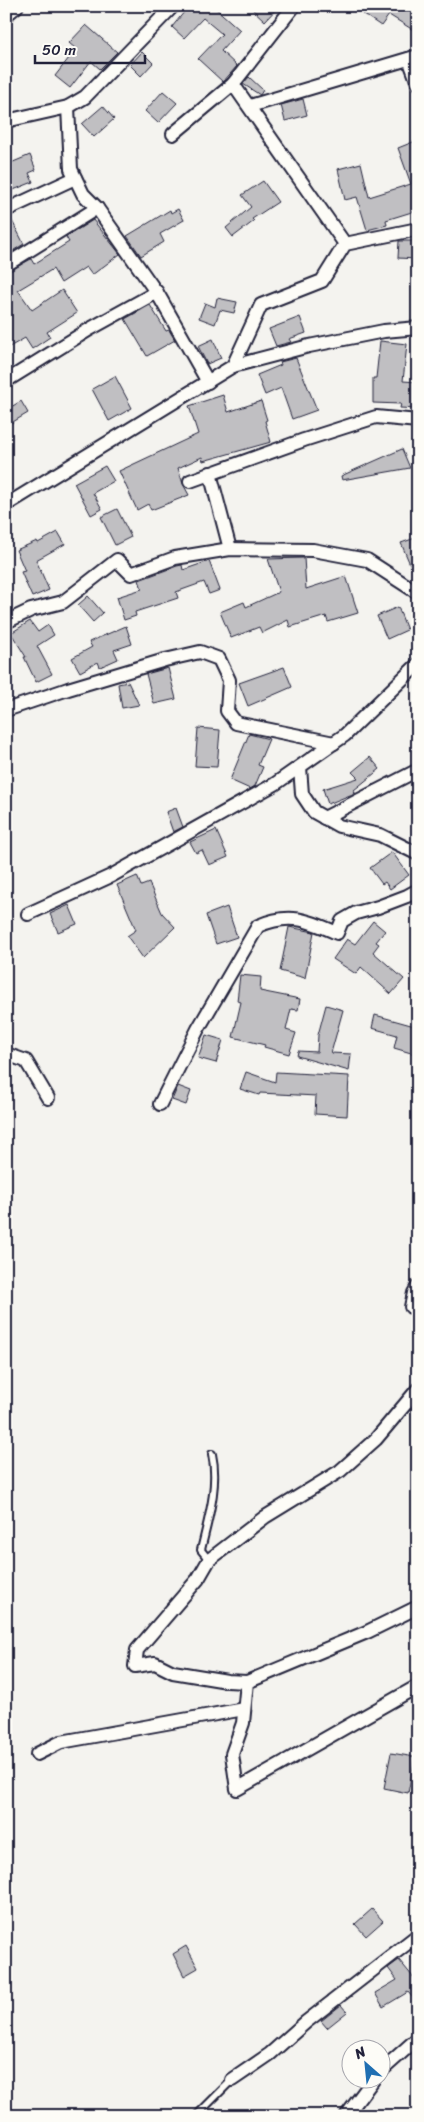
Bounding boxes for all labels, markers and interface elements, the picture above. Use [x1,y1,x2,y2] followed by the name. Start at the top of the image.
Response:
[35,32,145,64] scale bar
[42,37,77,63] text: 50 m
[349,2039,371,2067] text: N
[342,2040,392,2090] north arrow

